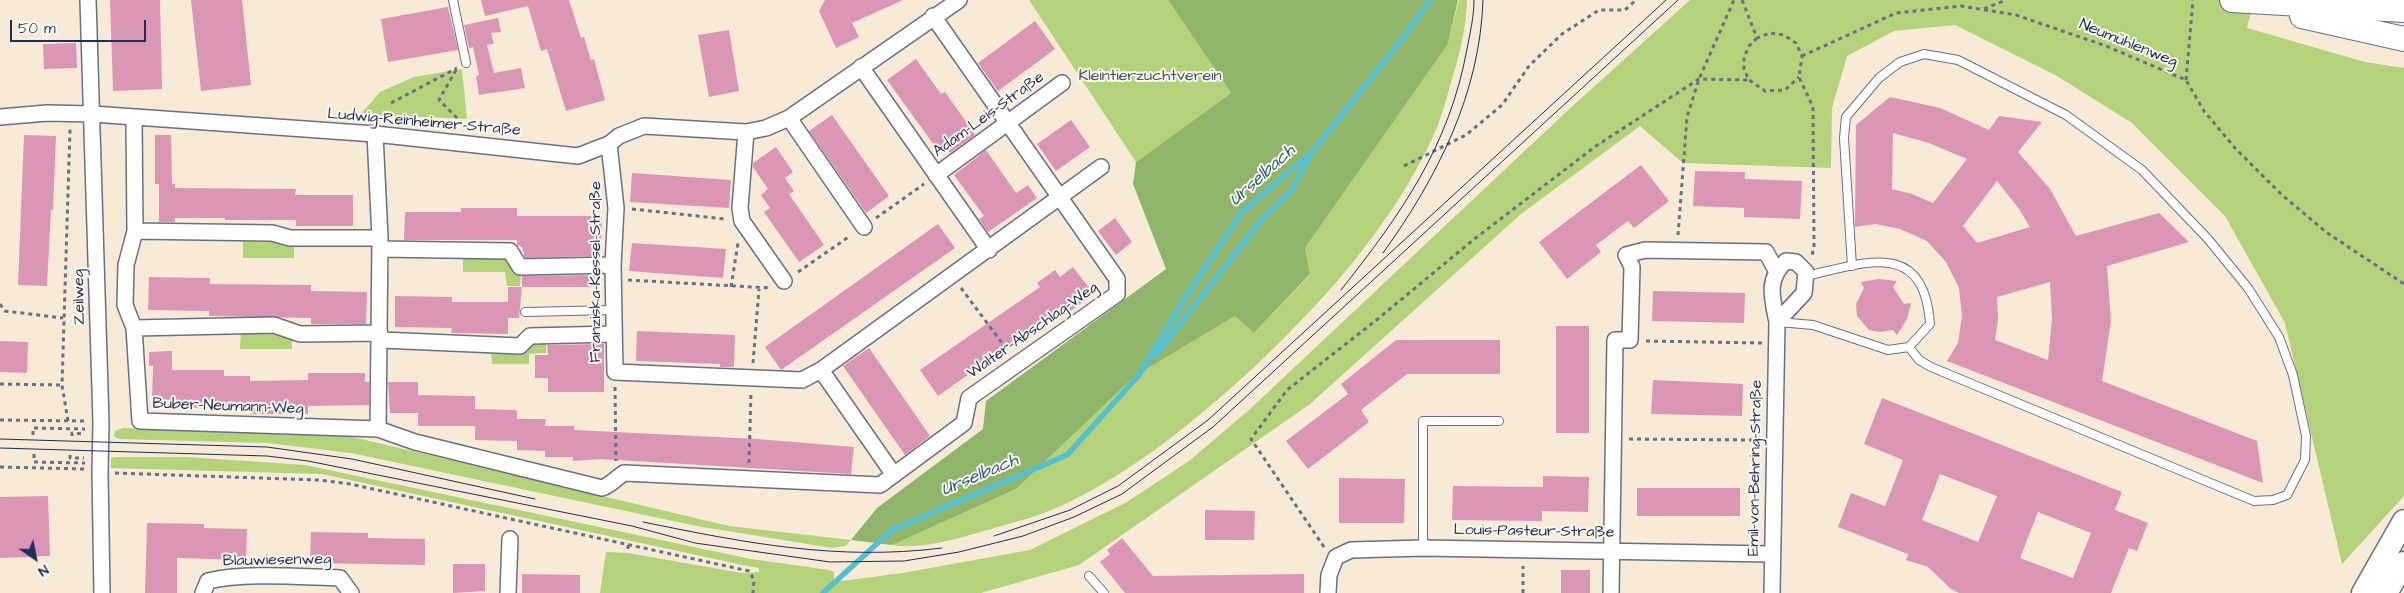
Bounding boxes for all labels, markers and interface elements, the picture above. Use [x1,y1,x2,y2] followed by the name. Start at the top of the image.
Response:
[12,10,149,42] scale bar
[2076,16,2180,72] street label: Neumühlenweg
[18,18,56,39] text: 50 m
[1078,67,1222,87] park label: Kleintierzuchtverein
[930,68,1048,162] street label: Adam-Leis-Straße
[326,105,522,141] street label: Ludwig-Reinheimer-Straße
[1226,141,1300,211] water label: Urselbach
[587,181,607,363] street label: Franziska-Kessel-Straße
[70,269,90,325] street label: Zeilweg
[964,278,1102,384] street label: Walter-Abschlag-Weg
[1745,380,1767,556] street label: Emil-von-Behring-Straße
[152,395,304,419] street label: Buber-Neumann-Weg
[938,450,1022,502] water label: Urselbach
[1453,521,1615,543] street label: Louis-Pasteur-Straße
[10,533,60,583] north arrow
[222,550,332,572] street label: Blauwiesenweg
[34,560,52,581] text: N

